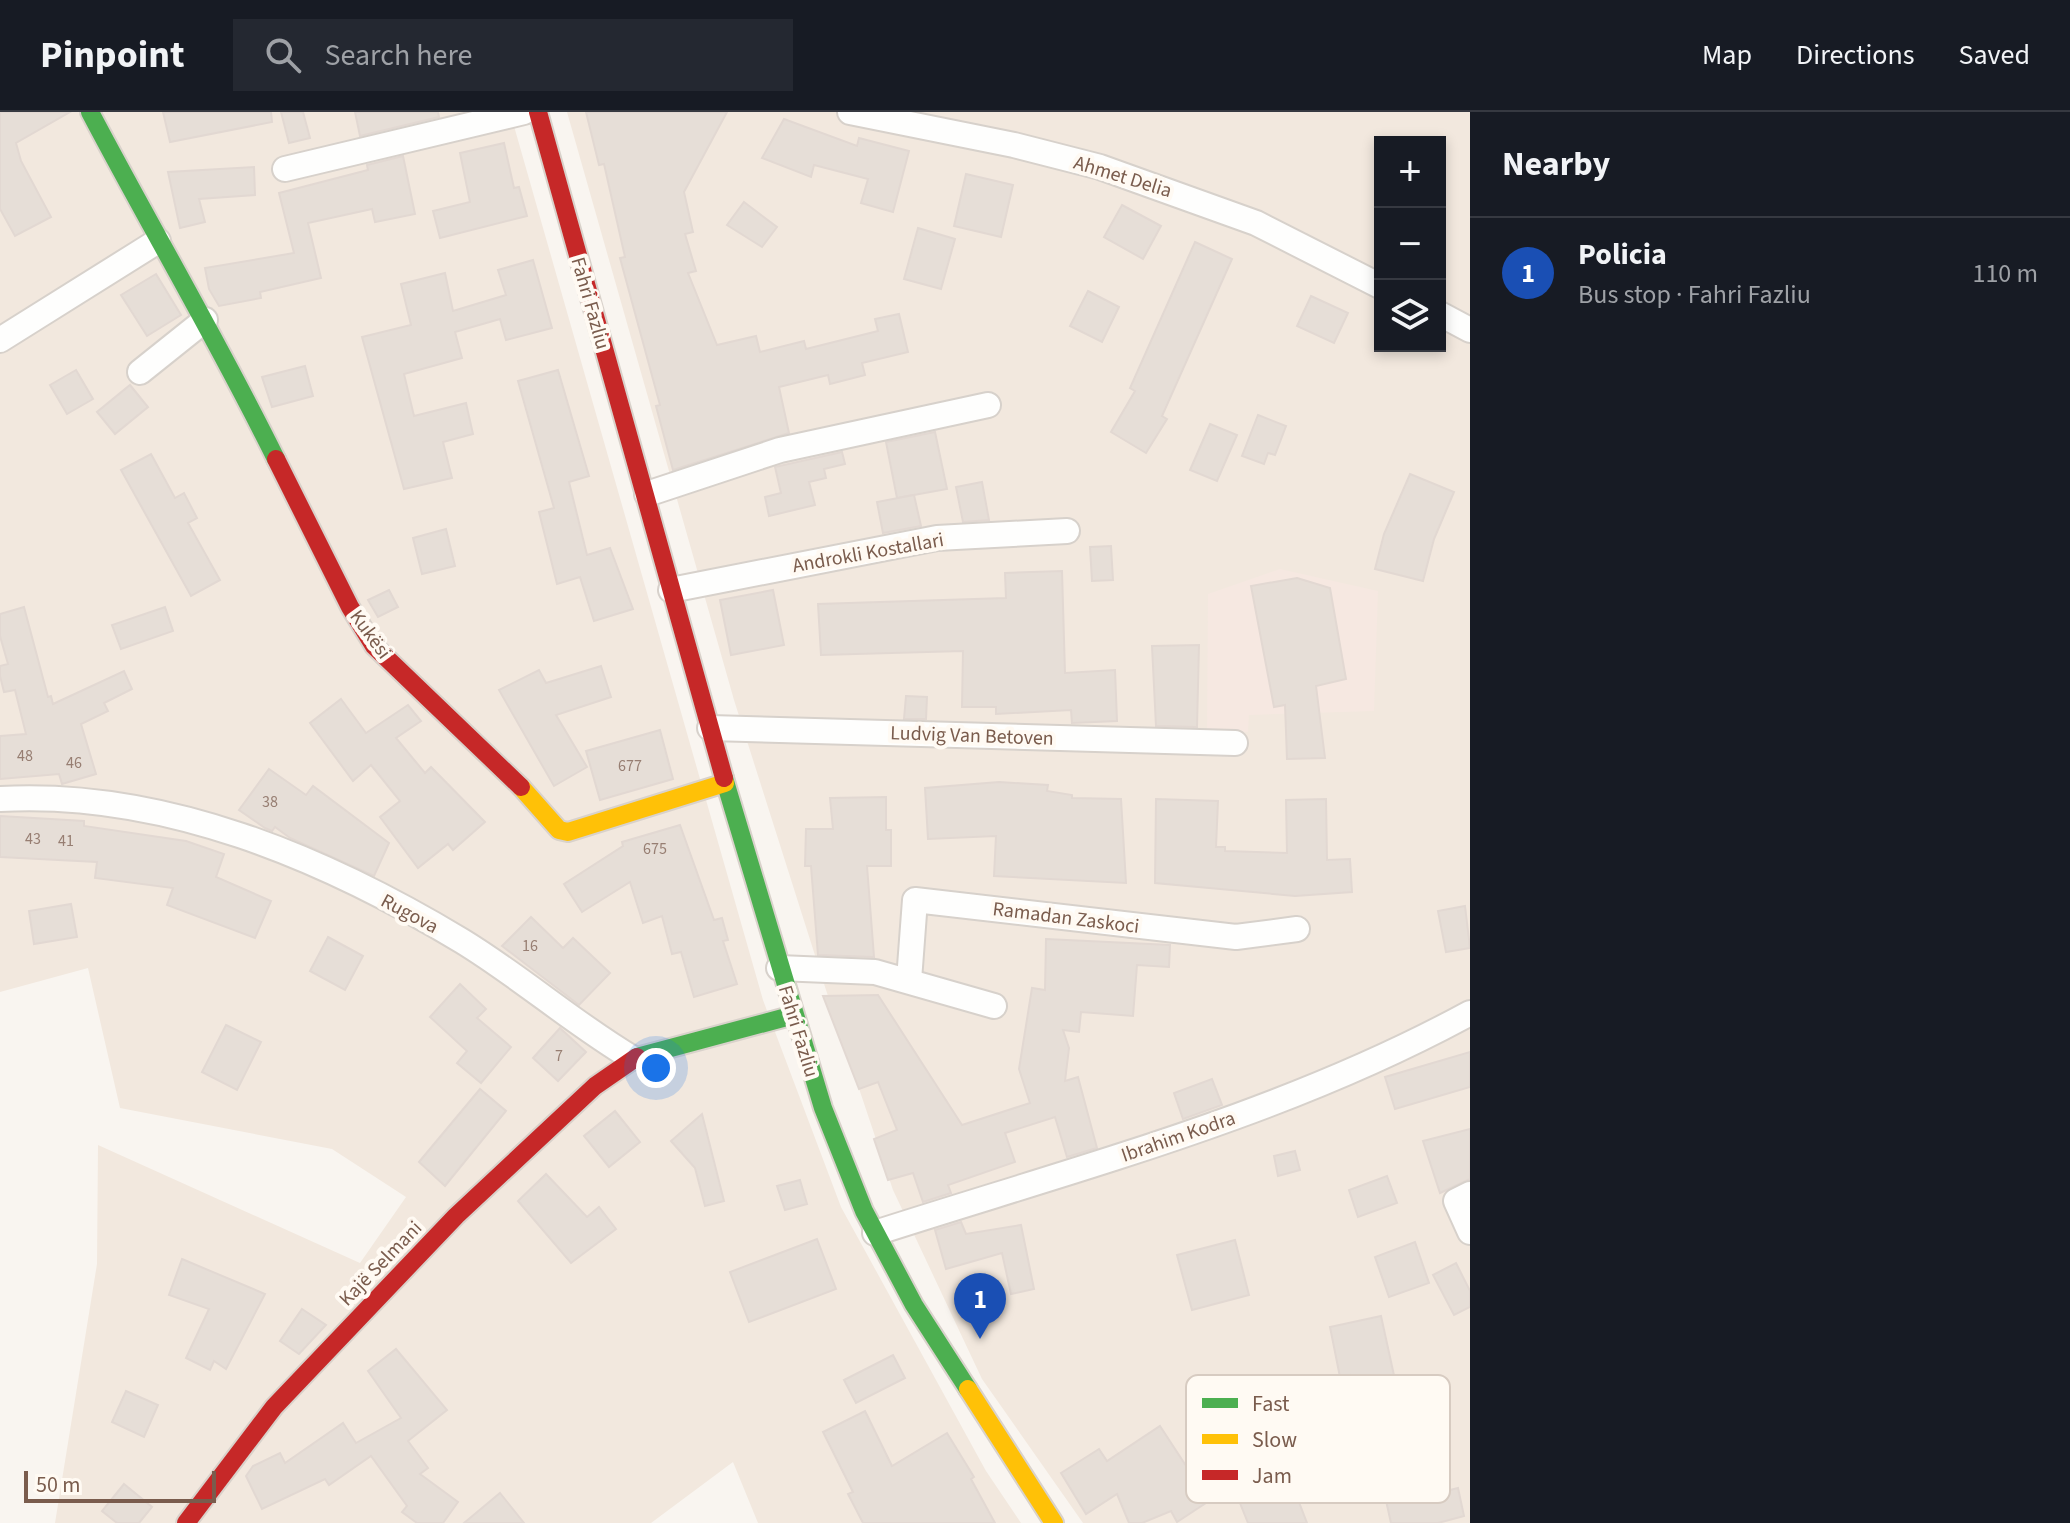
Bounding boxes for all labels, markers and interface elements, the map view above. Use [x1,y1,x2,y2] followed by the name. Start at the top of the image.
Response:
[233,19,793,91] search box
[40,28,185,82] text: Pinpoint
[261,33,305,77] icon: search
[325,34,472,77] text: Search here
[1702,35,1752,75] text: Map
[1796,35,1915,75] text: Directions
[1959,35,2030,75] text: Saved
[1374,136,1446,352] map controls
[1374,136,1446,208] button: +
[1502,140,1610,189] text: Nearby
[1070,149,1175,205] street label: Ahmet Delia
[1374,208,1446,280] button: −
[1578,233,1667,276] text: Policia
[564,254,617,353] street label: Fahri Fazliu
[1521,255,1535,292] text: 1
[1972,255,2038,292] text: 110 m
[1578,276,1811,313] text: Bus stop · Fahri Fazliu
[1374,280,1446,352] button: layers
[790,526,946,580] street label: Androkli Kostallari
[343,604,398,665] street label: Kukësi
[890,719,1054,753] street label: Ludvig Van Betoven
[17,745,33,767] house number: 48
[66,752,82,774] house number: 46
[618,755,642,777] house number: 677
[262,791,278,813] house number: 38
[25,828,41,850] house number: 43
[58,830,74,852] house number: 41
[643,838,667,860] house number: 675
[376,887,443,941] street label: Rugova
[991,895,1141,941] street label: Ramadan Zaskoci
[522,935,538,957] house number: 16
[771,982,825,1081] street label: Fahri Fazliu
[555,1045,563,1067] house number: 7
[636,1048,676,1088] your location
[1117,1104,1239,1170] street label: Ibrahim Kodra
[333,1215,429,1313] street label: Kajë Selmani
[954,1273,1006,1339] pin: 1
[1186,1375,1450,1503] legend
[1252,1388,1290,1420] text: Fast
[1252,1424,1297,1456] text: Slow
[1252,1460,1292,1492] text: Jam
[24,1467,216,1503] scale bar
[36,1469,81,1501] text: 50 m

